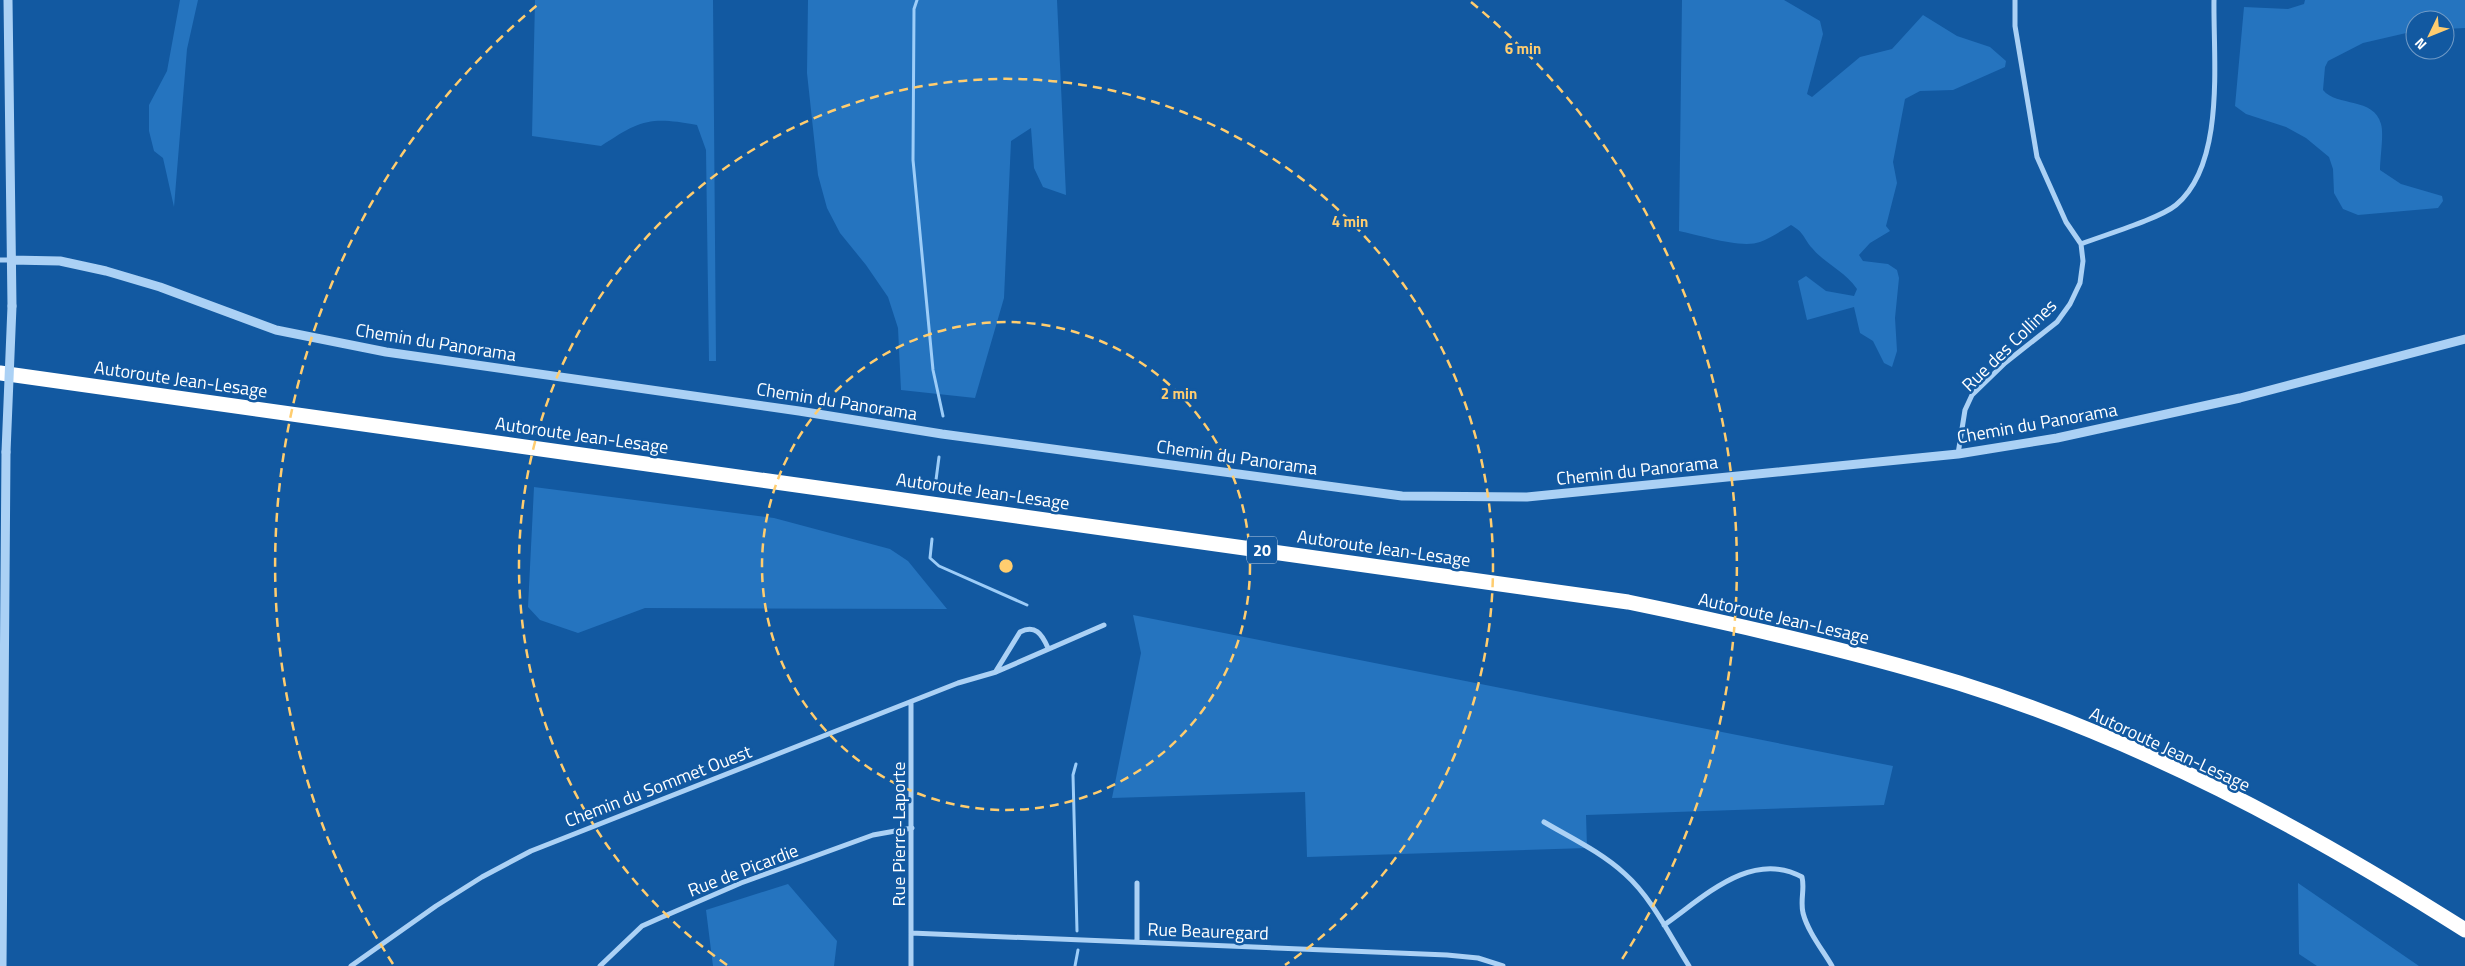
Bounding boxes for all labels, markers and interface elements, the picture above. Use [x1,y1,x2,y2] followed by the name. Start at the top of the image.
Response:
[2405,10,2455,60] north arrow
[2409,33,2431,55] text: N
[1505,37,1541,60] text: 6 min
[1332,210,1368,233] text: 4 min
[1955,293,2063,397] street label: Rue des Collines
[354,316,518,368] street label: Chemin du Panorama
[93,353,269,405] street label: Autoroute Jean-Lesage
[755,375,919,427] street label: Chemin du Panorama
[1161,382,1197,405] text: 2 min
[1955,396,2119,450] street label: Chemin du Panorama
[494,409,670,461] street label: Autoroute Jean-Lesage
[1155,432,1319,482] street label: Chemin du Panorama
[1555,448,1719,492] street label: Chemin du Panorama
[895,465,1071,517] street label: Autoroute Jean-Lesage
[1296,522,1472,574] street label: Autoroute Jean-Lesage
[1247,536,1277,564] road number: 20
[997,557,1015,575] centre of rings
[1696,585,1872,651] street label: Autoroute Jean-Lesage
[2085,700,2255,798] street label: Autoroute Jean-Lesage
[561,738,756,834] street label: Chemin du Sommet Ouest
[885,762,912,906] street label: Rue Pierre-Laporte
[684,837,802,903] street label: Rue de Picardie
[1147,915,1269,947] street label: Rue Beauregard

